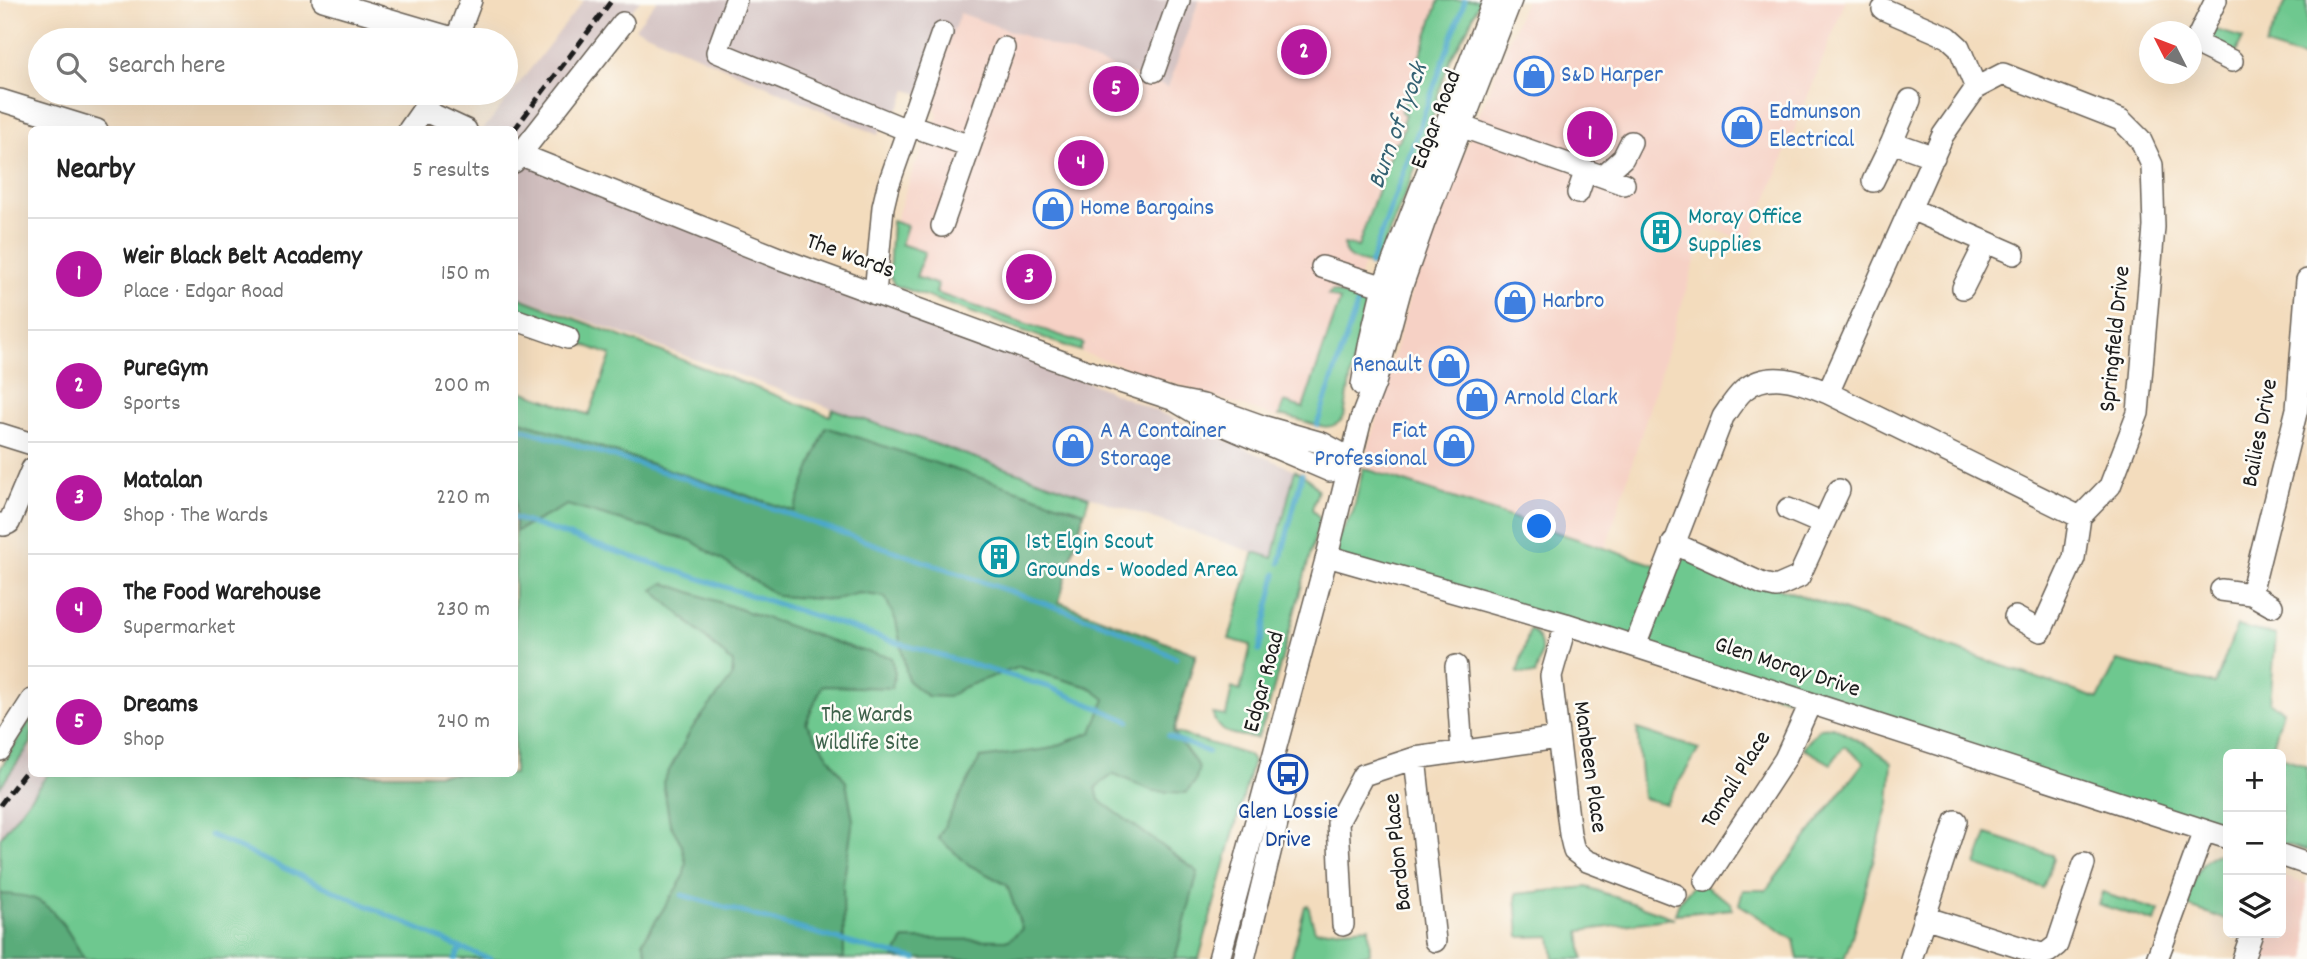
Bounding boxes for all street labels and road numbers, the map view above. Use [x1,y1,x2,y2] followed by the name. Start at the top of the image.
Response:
[1403,66,1471,174] street label: Edgar Road
[801,225,899,289] street label: The Wards
[2091,264,2141,414] street label: Springfield Drive
[2234,376,2288,490] street label: Bailies Drive
[1235,628,1295,736] street label: Edgar Road
[1710,628,1864,708] street label: Glen Moray Drive
[1563,699,1615,835] street label: Manbeen Place
[1694,725,1780,835] street label: Tomail Place
[1376,791,1422,913] street label: Bardon Place

